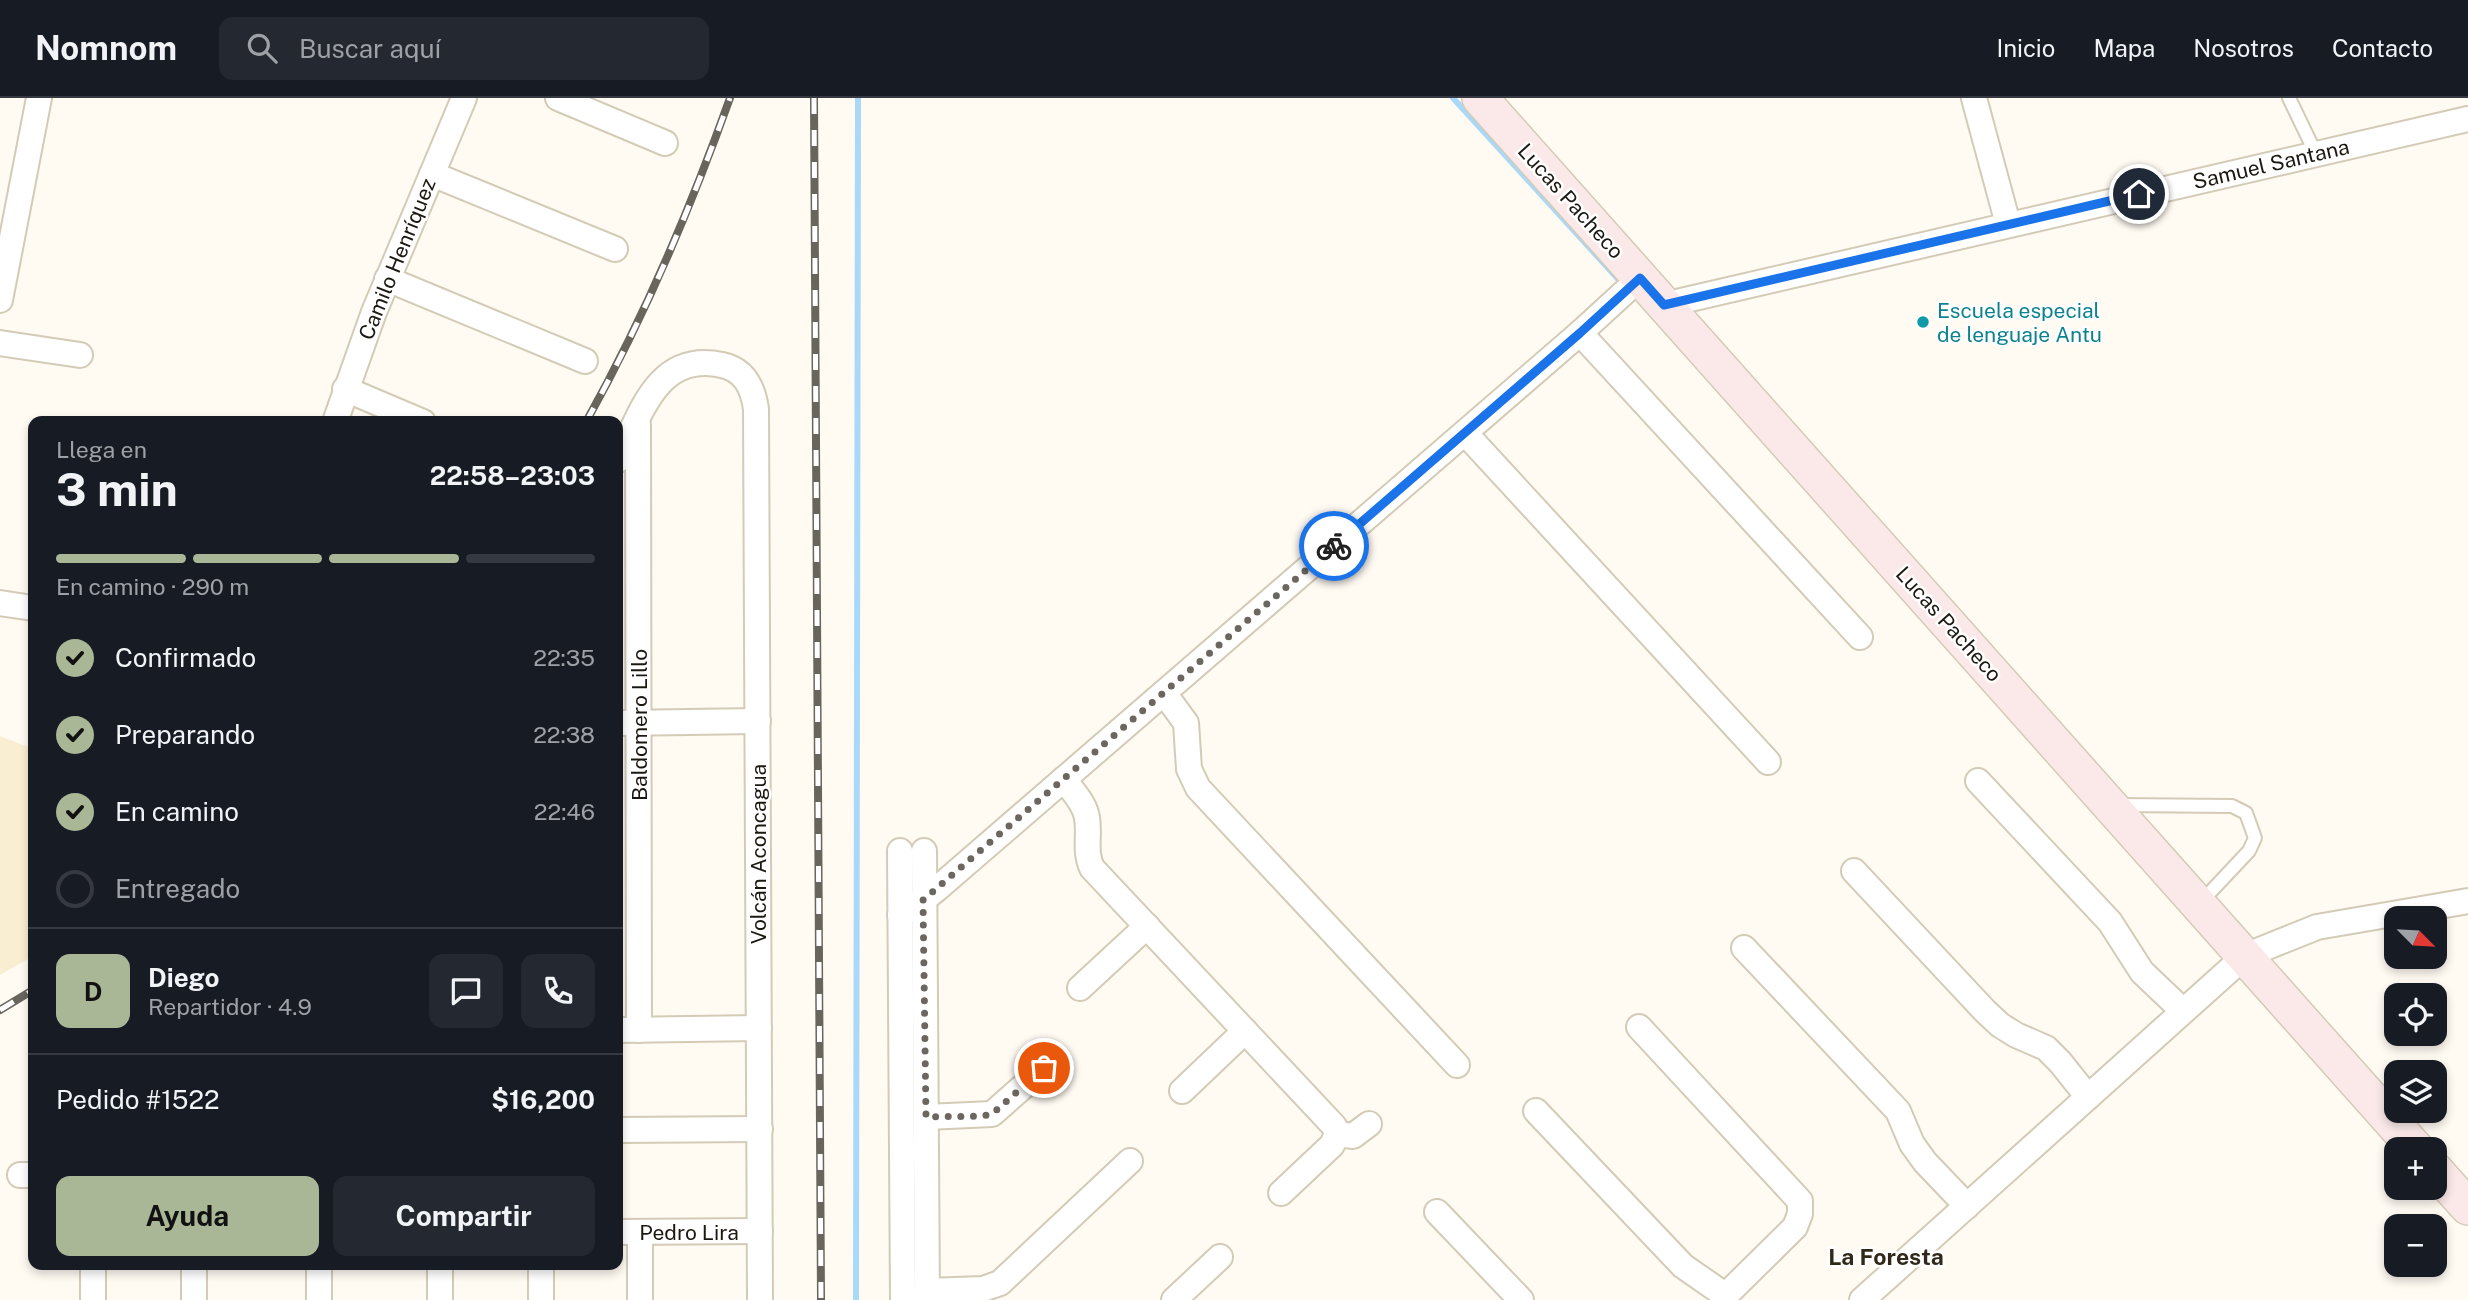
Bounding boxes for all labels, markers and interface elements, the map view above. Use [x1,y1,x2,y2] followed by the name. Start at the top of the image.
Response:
[219,17,709,80] search box
[35,29,177,67] text: Nomnom
[243,29,281,67] icon: search
[299,33,441,64] text: Buscar aquí
[1996,34,2055,62] text: Inicio
[2093,34,2155,62] text: Mapa
[2193,34,2294,62] text: Nosotros
[2332,34,2433,62] text: Contacto
[2190,134,2352,194] street label: Samuel Santana
[1513,138,1629,264] street label: Lucas Pacheco
[2109,164,2169,224] pin
[353,175,441,343] street label: Camilo Henríquez
[2120,175,2158,213] icon: home
[1937,298,2102,347] place label: Escuela especial de lenguaje Antu
[1915,314,1931,330] marker: Escuela especial de lenguaje Antu
[56,436,147,463] text: Llega en
[430,460,595,491] text: 22:58–23:03
[56,462,178,516] text: 3 min
[1299,511,1369,581] courier
[1315,527,1353,565] icon: bike
[1891,561,2007,687] street label: Lucas Pacheco
[56,573,249,600] text: En camino · 290 m
[56,639,94,677] icon: check
[115,642,256,673] text: Confirmado
[533,644,595,671] text: 22:35
[627,649,652,801] street label: Baldomero Lillo
[56,716,94,754] icon: check
[115,719,255,750] text: Preparando
[533,721,595,748] text: 22:38
[746,764,771,944] street label: Volcán Aconcagua
[56,793,94,831] icon: check
[115,796,239,827] text: En camino
[534,798,595,825] text: 22:46
[115,873,240,904] text: Entregado
[2384,906,2446,970] north arrow
[2384,906,2447,1277] map controls
[429,954,503,1028] button: chat
[521,954,595,1028] button: phone
[148,962,219,993] text: Diego
[84,976,102,1007] text: D
[2384,983,2447,1046] button: locate
[148,993,312,1020] text: Repartidor · 4.9
[1014,1038,1074,1098] pin
[1025,1049,1063,1087] icon: bag
[2384,1060,2447,1123] button: layers
[56,1084,219,1115] text: Pedido #1522
[491,1084,595,1115] text: $16,200
[2384,1137,2447,1200] button: +
[56,1176,319,1256] button: Ayuda
[333,1176,595,1256] button: Compartir
[2384,1214,2447,1277] button: −
[639,1220,739,1245] street label: Pedro Lira
[1828,1243,1944,1270] district label: La Foresta

